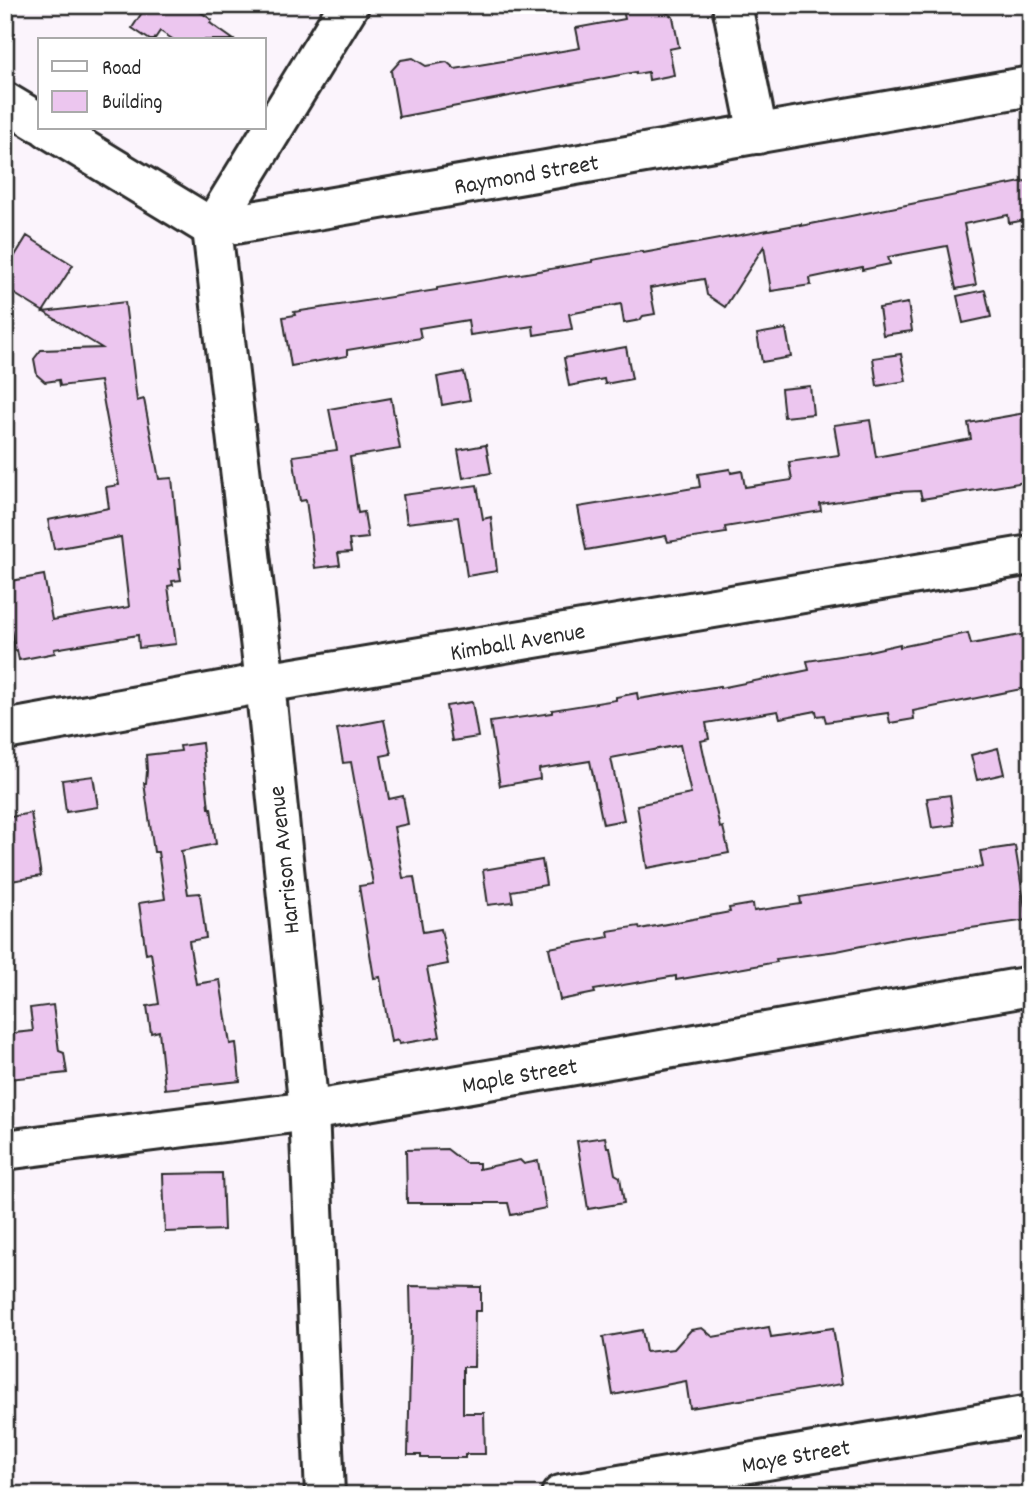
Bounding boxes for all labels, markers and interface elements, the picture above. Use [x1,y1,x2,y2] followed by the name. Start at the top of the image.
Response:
[38,38,266,130] legend
[102,55,141,85] text: Road
[102,89,162,119] text: Building
[452,147,602,206] street label: Raymond Street
[448,616,588,672] street label: Kimball Avenue
[261,784,311,935] street label: Harrison Avenue
[460,1051,580,1104] street label: Maple Street
[739,1432,853,1484] street label: Maye Street

